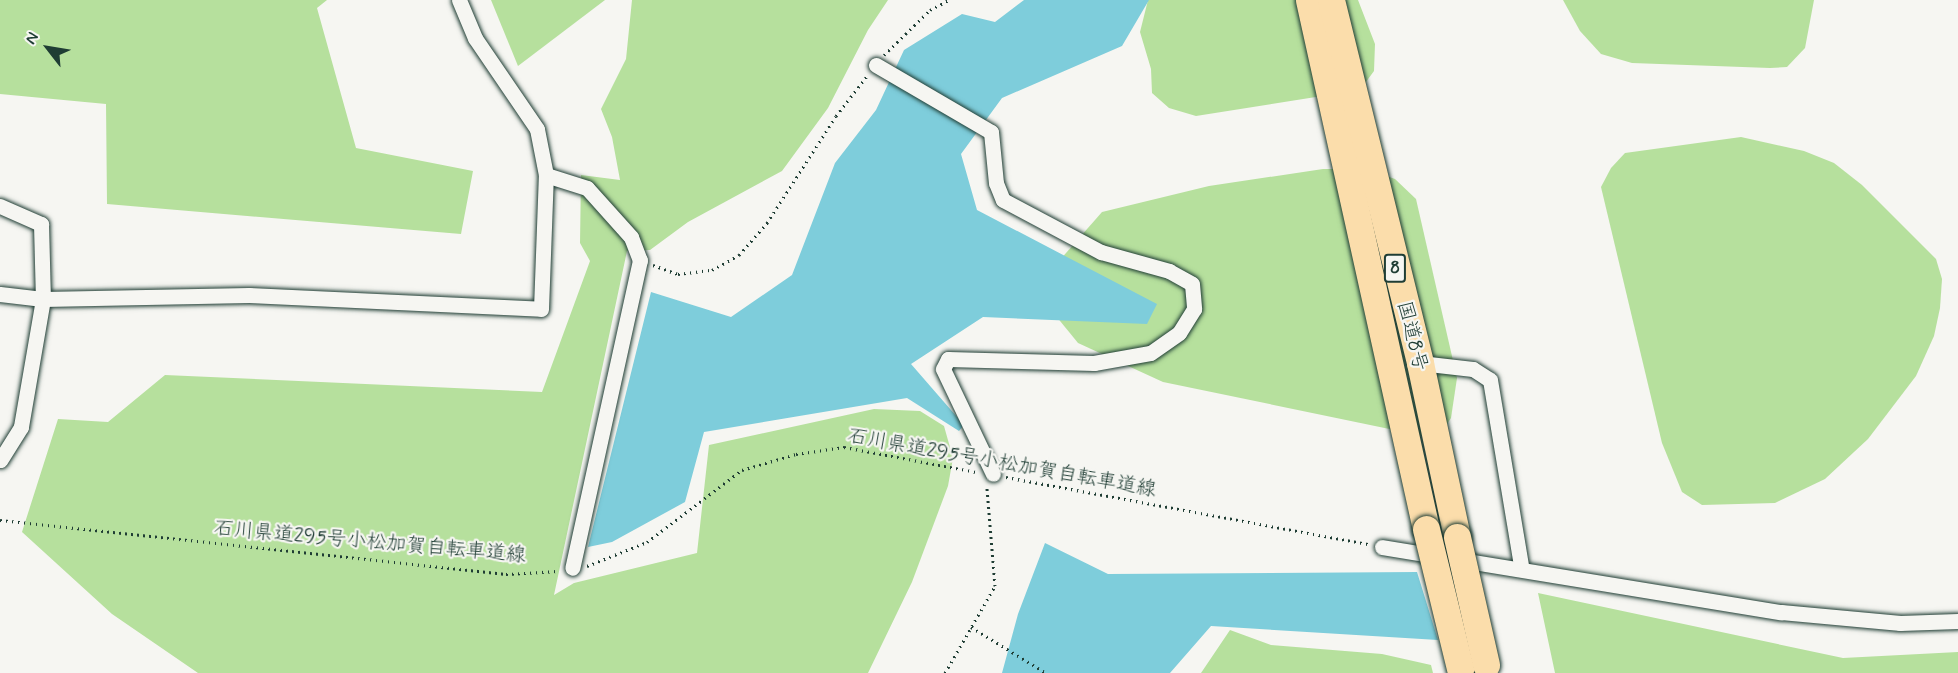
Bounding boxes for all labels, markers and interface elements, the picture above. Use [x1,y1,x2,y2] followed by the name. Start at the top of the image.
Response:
[18,18,78,78] north arrow
[20,28,44,48] text: N
[1383,253,1407,283] road number: 8
[1392,299,1432,373] street label: 国道8号
[846,424,1158,502] street label: 石川県道295号小松加賀自転車道線
[213,516,527,568] street label: 石川県道295号小松加賀自転車道線

